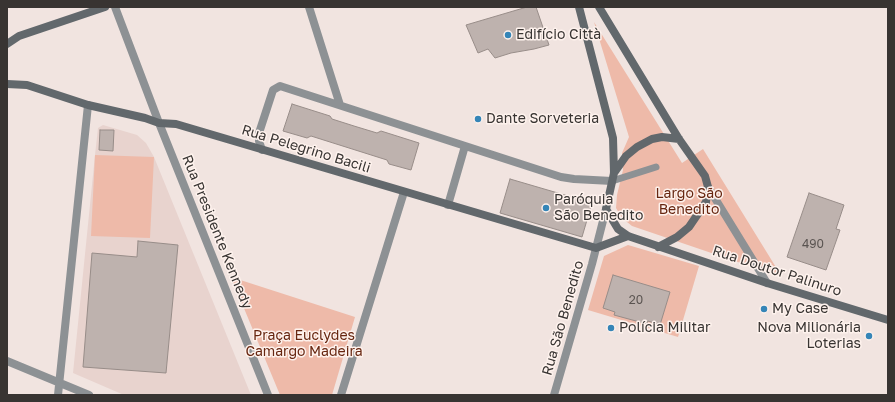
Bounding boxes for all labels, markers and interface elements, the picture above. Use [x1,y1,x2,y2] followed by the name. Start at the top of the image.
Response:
[516,27,601,43] place label: Edifício Città
[503,30,513,40] marker: Edifício Città
[486,111,599,127] place label: Dante Sorveteria
[473,114,483,124] marker: Dante Sorveteria
[239,121,373,177] street label: Rua Pelegrino Bacili
[178,153,256,311] street label: Rua Presidente Kennedy
[655,186,723,218] park label: Largo São Benedito
[554,192,643,224] place label: Paróquia São Benedito
[541,203,551,213] marker: Paróquia São Benedito
[802,237,824,251] house number: 490
[710,242,844,300] street label: Rua Doutor Palinuro
[539,259,587,377] street label: Rua São Benedito
[629,293,643,307] house number: 20
[772,301,828,317] place label: My Case
[759,304,769,314] marker: My Case
[619,320,710,336] place label: Polícia Militar
[757,320,861,352] place label: Nova Milionária Loterias
[606,323,616,333] marker: Polícia Militar
[245,328,363,360] park label: Praça Euclydes Camargo Madeira
[864,331,874,341] marker: Nova Milionária Loterias

